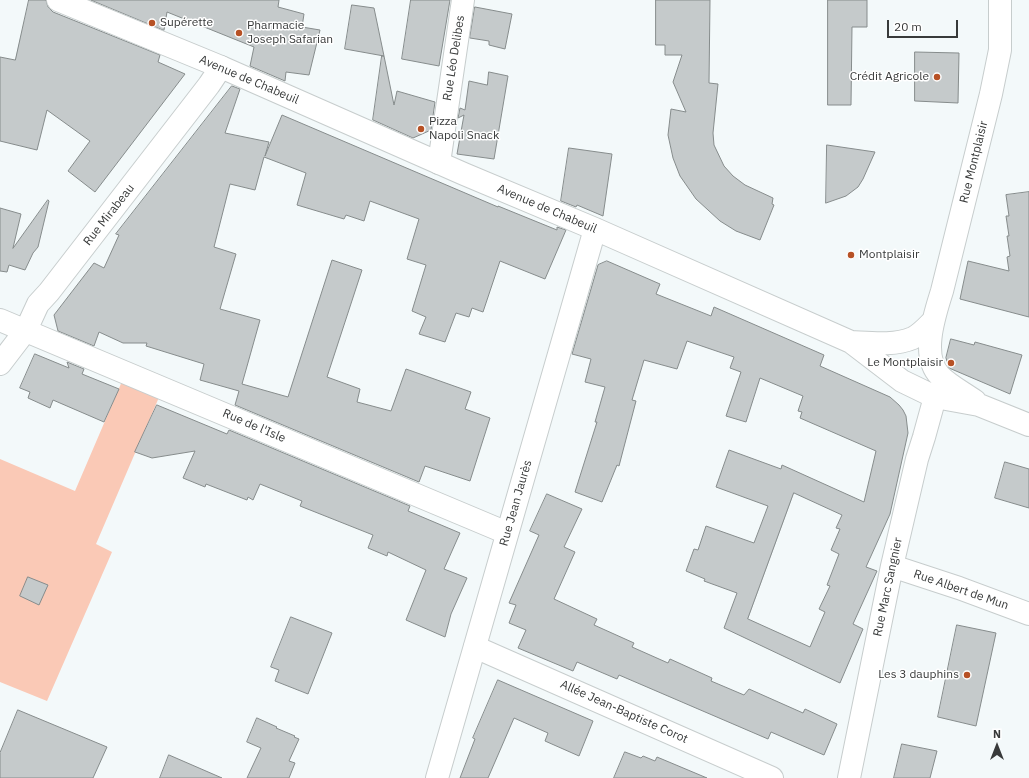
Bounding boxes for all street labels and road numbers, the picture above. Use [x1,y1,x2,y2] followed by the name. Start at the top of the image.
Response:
[440,14,468,102] street label: Rue Léo Delibes
[197,53,301,107] street label: Avenue de Chabeuil
[957,119,991,205] street label: Rue Montplaisir
[80,181,138,249] street label: Rue Mirabeau
[495,182,599,236] street label: Avenue de Chabeuil
[220,406,288,446] street label: Rue de l'Isle
[497,458,535,548] street label: Rue Jean Jaurès
[870,536,906,638] street label: Rue Marc Sangnier
[912,567,1010,613] street label: Rue Albert de Mun
[558,677,690,747] street label: Allée Jean-Baptiste Corot

